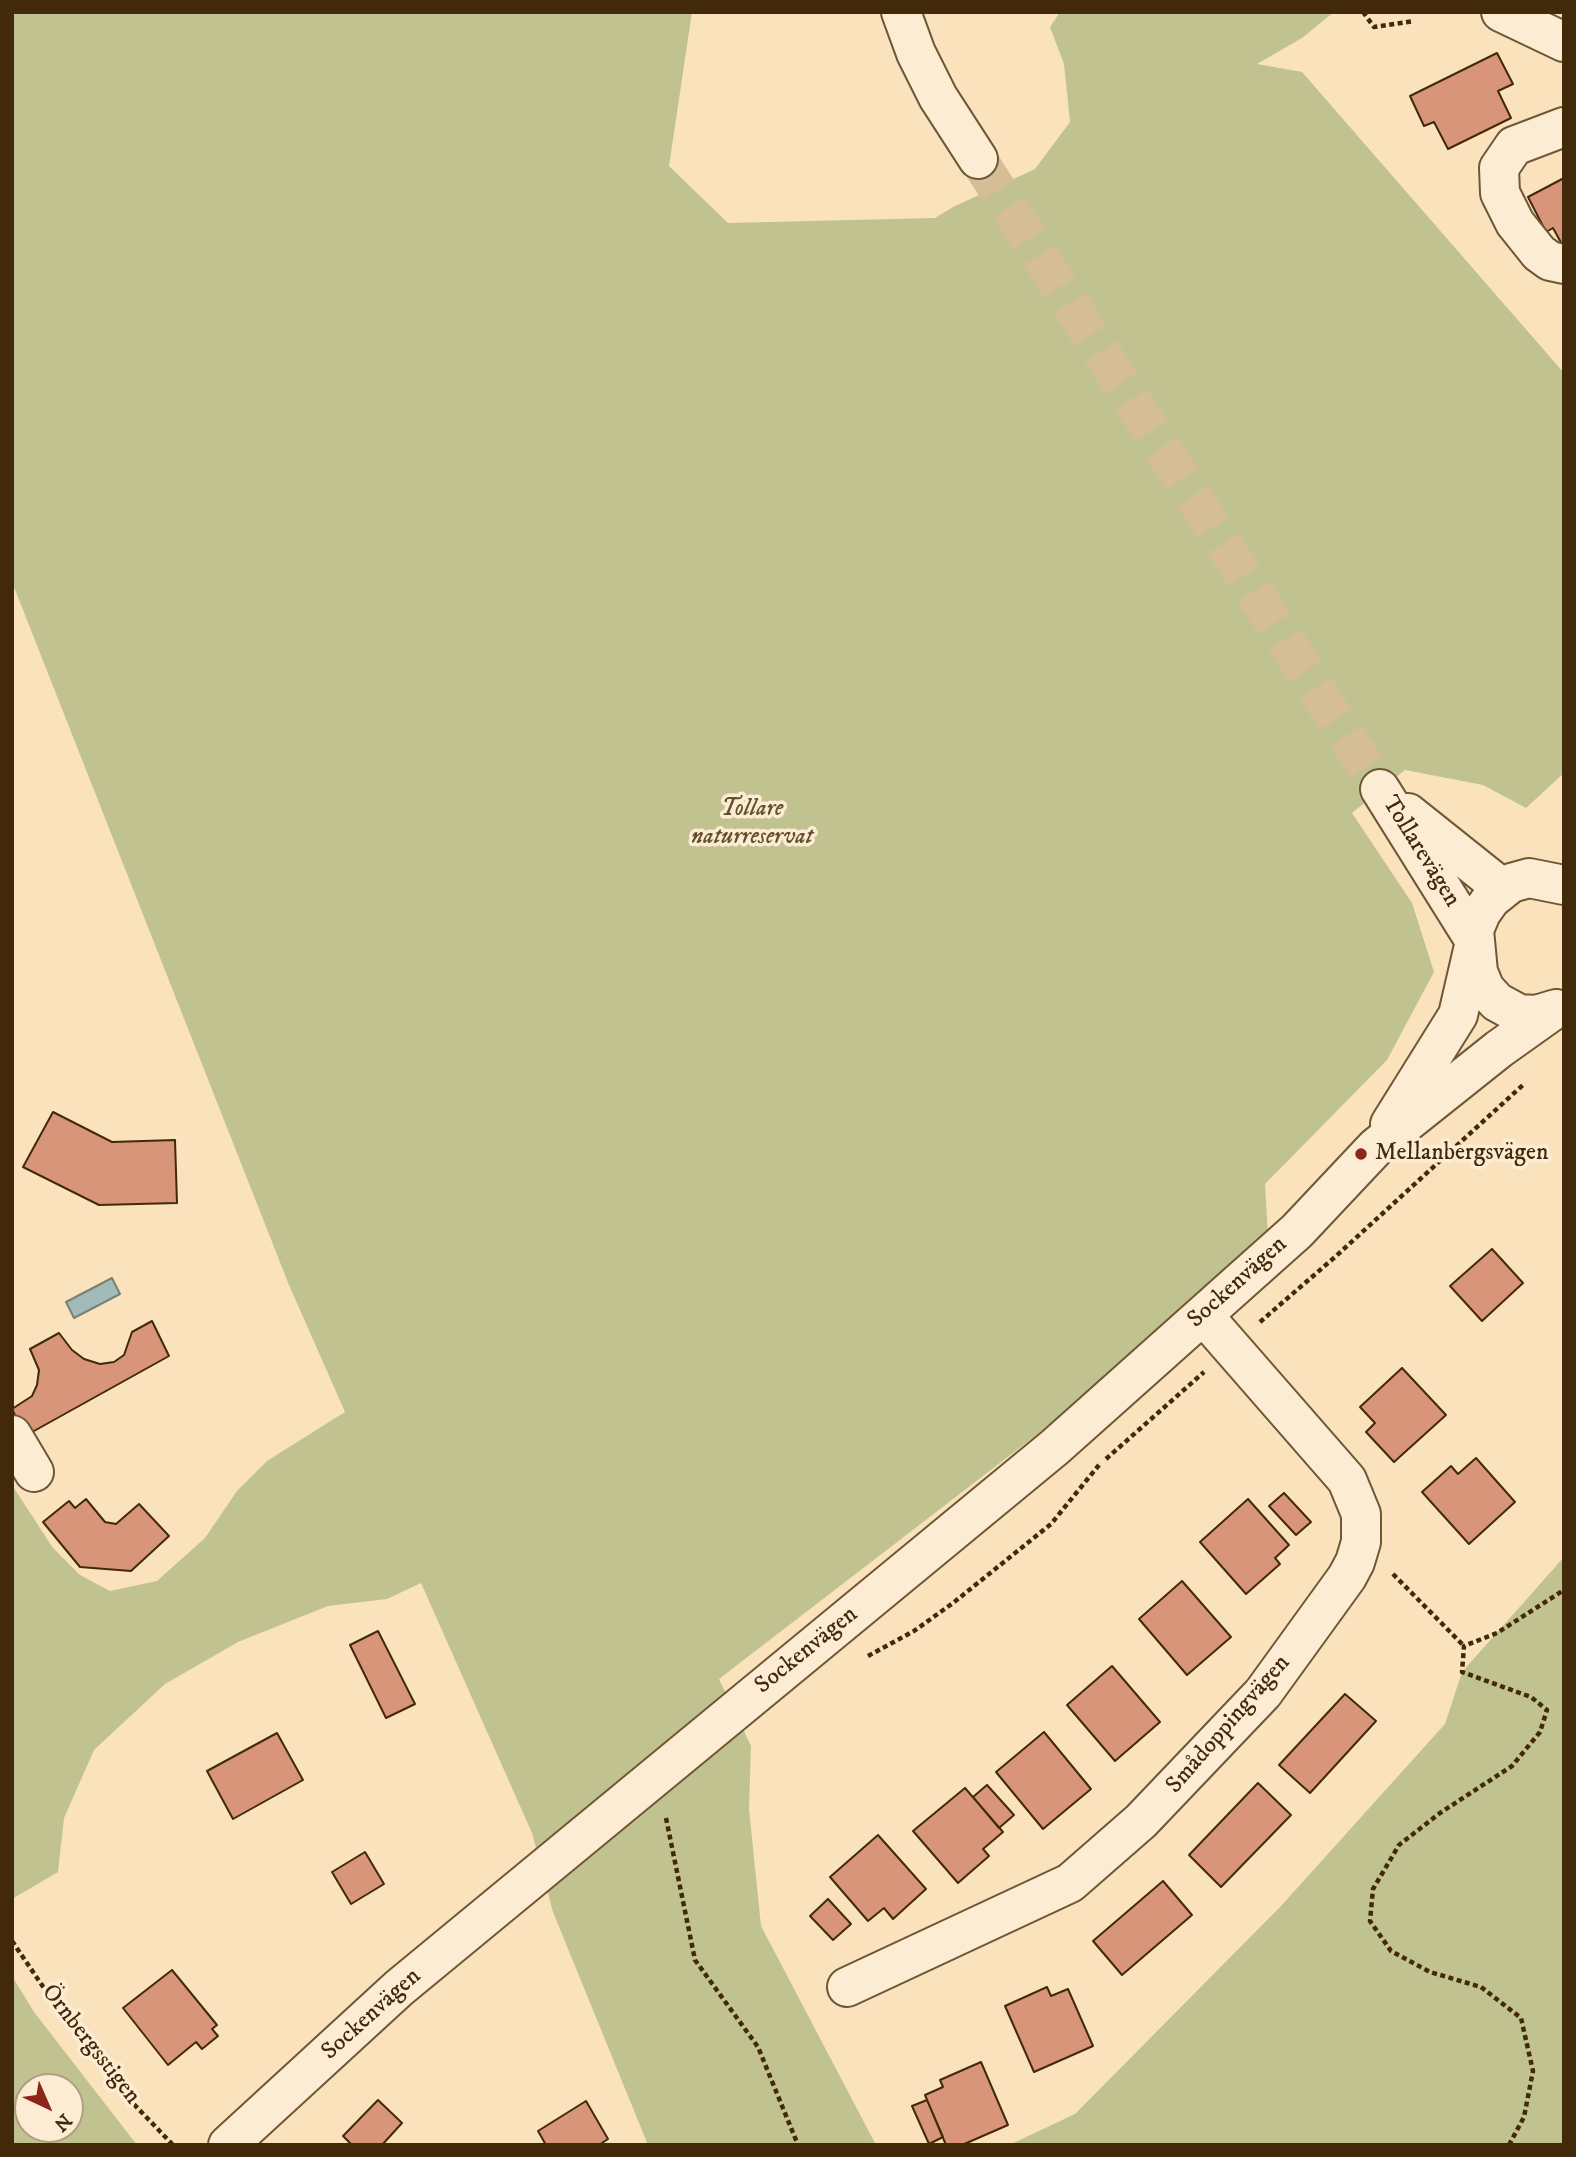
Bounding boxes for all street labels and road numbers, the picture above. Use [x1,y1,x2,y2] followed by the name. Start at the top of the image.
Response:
[1375,791,1465,913] street label: Tollarevägen
[1182,1231,1294,1335] street label: Sockenvägen
[750,1601,864,1701] street label: Sockenvägen
[1161,1650,1297,1800] street label: Smådoppingvägen
[316,1963,428,2067] street label: Sockenvägen
[34,1979,146,2111] street label: Örnbergsstigen

